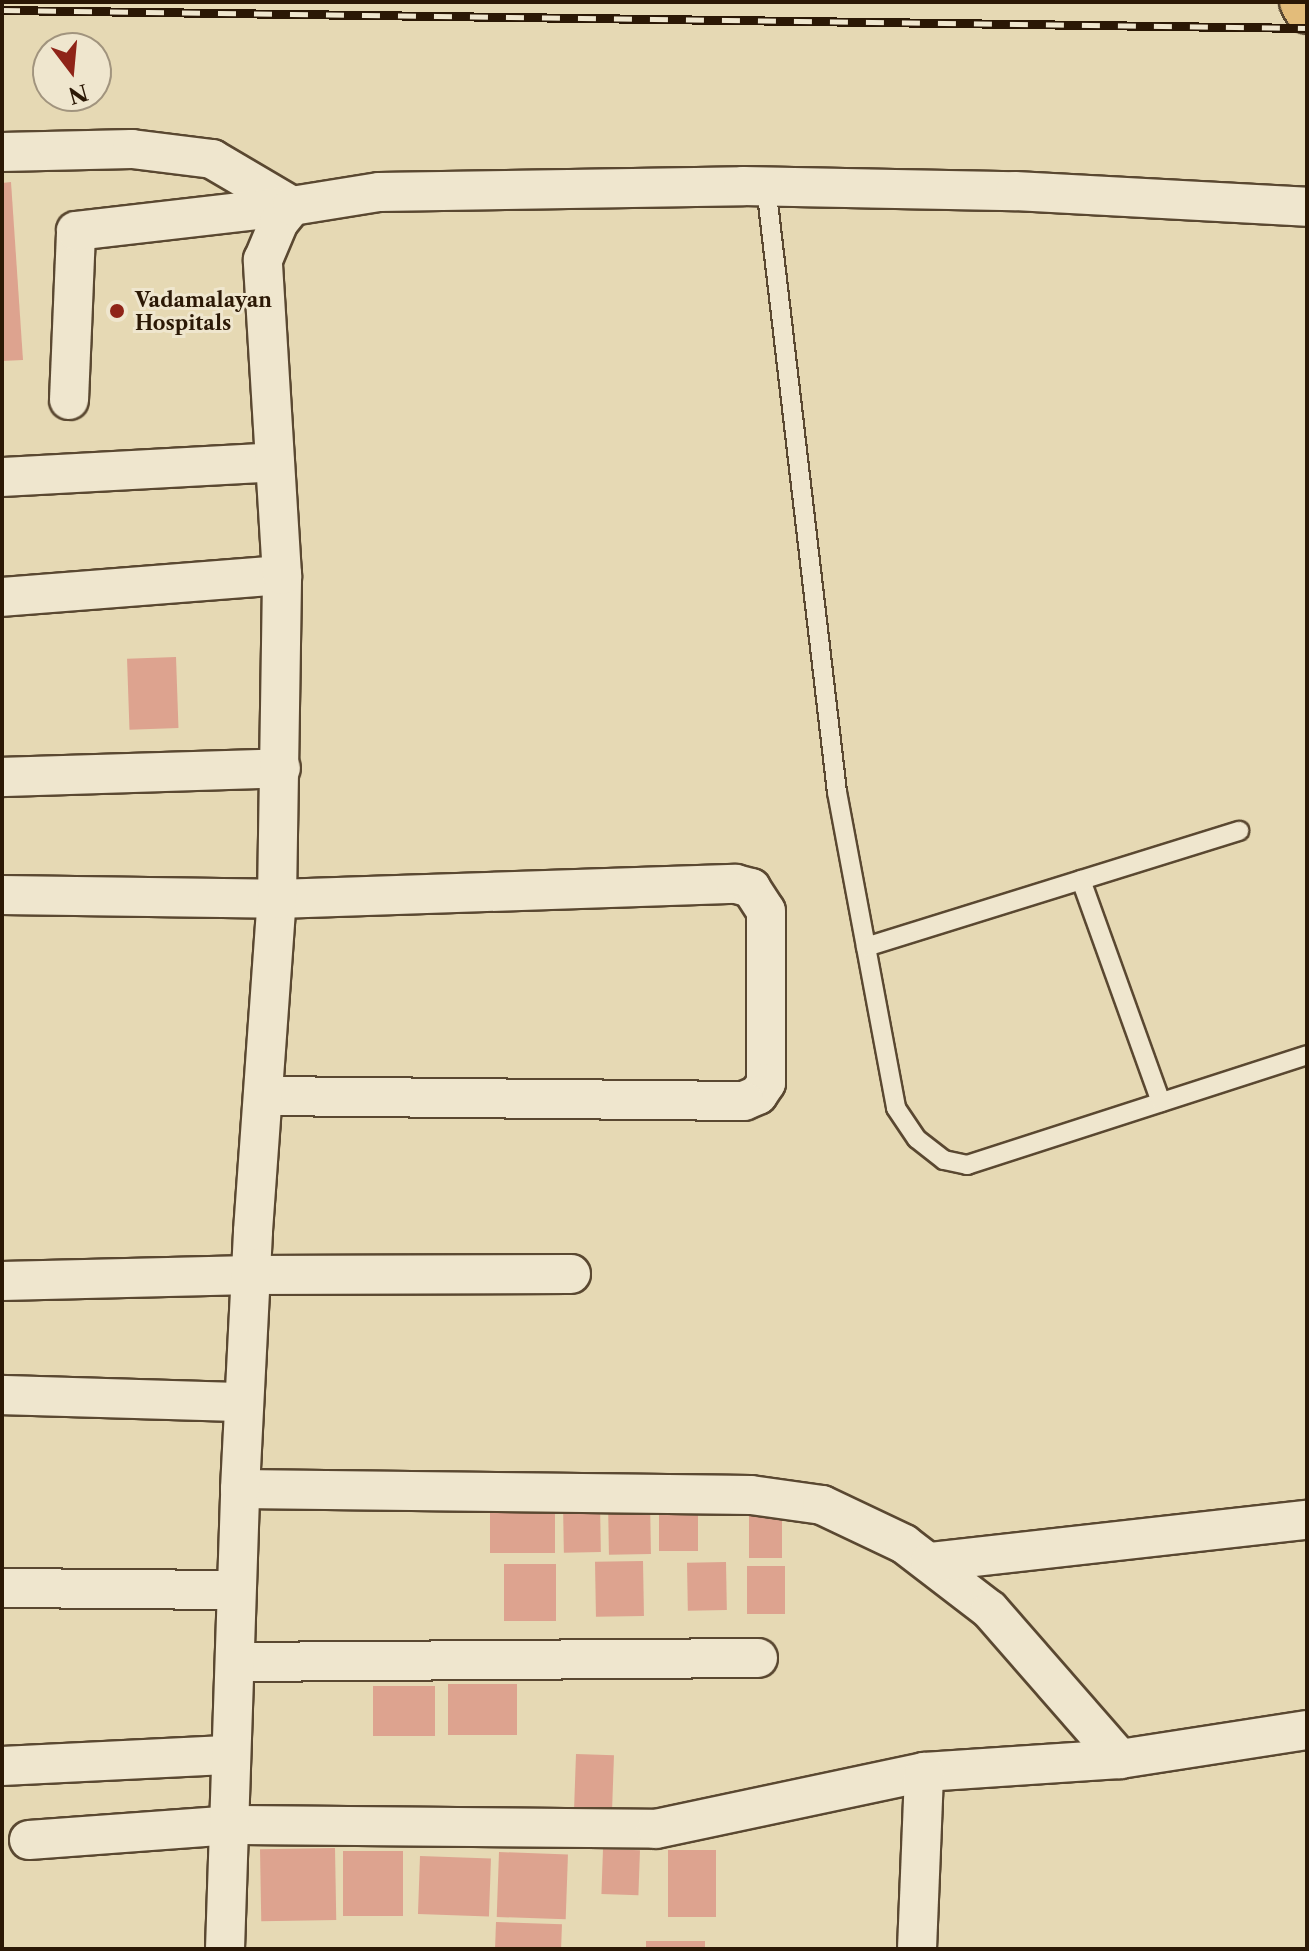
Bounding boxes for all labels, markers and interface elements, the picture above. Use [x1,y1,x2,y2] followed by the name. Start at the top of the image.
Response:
[32,32,112,112] north arrow
[65,78,91,109] text: N
[135,288,272,335] place label: Vadamalayan Hospitals
[106,300,128,322] marker: Vadamalayan Hospitals

